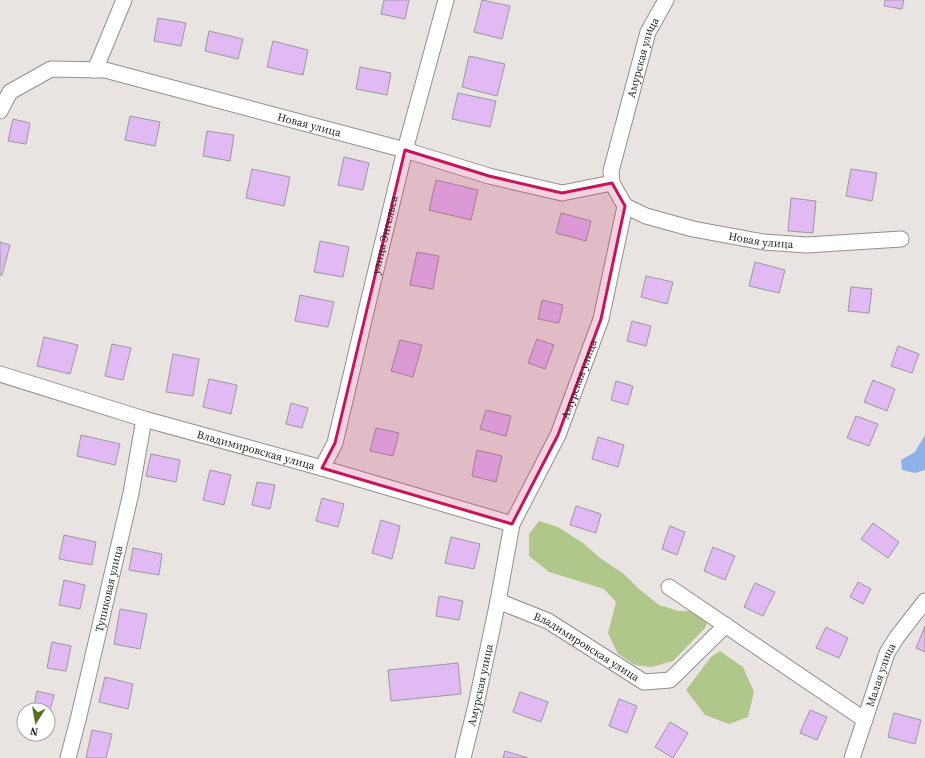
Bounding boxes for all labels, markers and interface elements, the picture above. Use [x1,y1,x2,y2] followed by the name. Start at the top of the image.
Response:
[624,14,663,99] street label: Амурская улица
[276,109,343,141] street label: Новая улица
[368,194,402,276] street label: улица Энгельса
[727,229,794,252] street label: Новая улица
[558,337,601,421] street label: Амурская улица
[195,427,317,474] street label: Владимировская улица
[92,544,127,634] street label: Тупиковая улица
[531,609,642,685] street label: Владимировская улица
[863,640,900,709] street label: Малая улица
[464,642,497,728] street label: Амурская улица
[16,702,56,742] north arrow
[29,723,40,739] text: N

